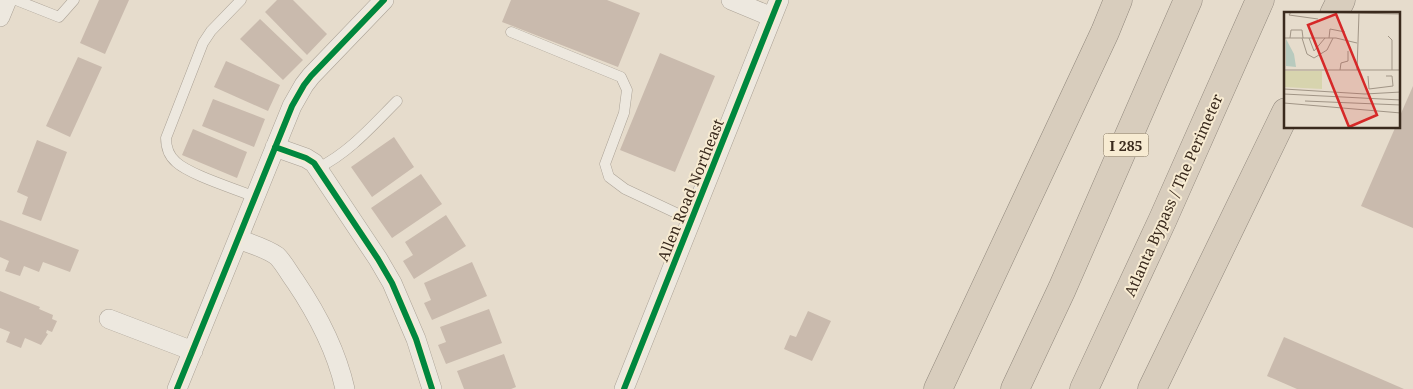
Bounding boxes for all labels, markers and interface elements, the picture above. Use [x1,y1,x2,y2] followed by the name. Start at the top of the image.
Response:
[1284,12,1400,129] inset map
[1119,91,1227,299] street label: Atlanta Bypass / The Perimeter
[652,116,728,264] street label: Allen Road Northeast
[1104,134,1148,156] road number: I 285

